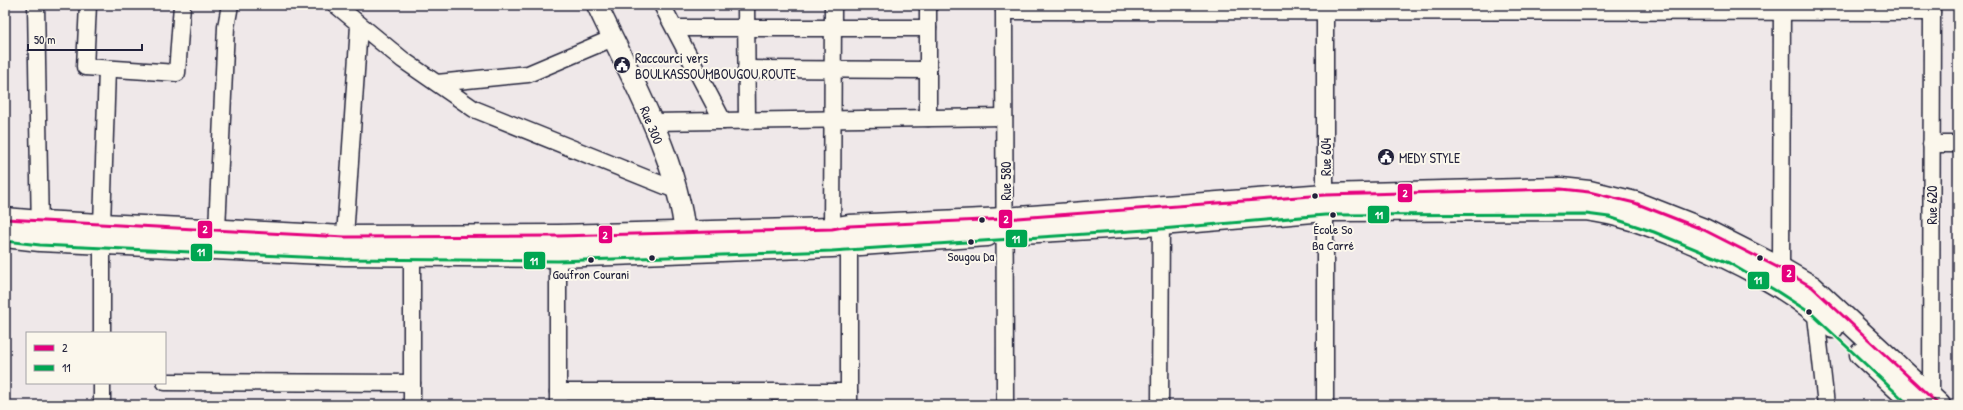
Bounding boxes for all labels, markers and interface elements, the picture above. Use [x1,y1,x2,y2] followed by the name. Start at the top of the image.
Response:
[28,26,142,52] scale bar
[34,31,55,48] text: 50 m
[635,48,796,83] place label: Raccourci vers BOULKASSOUMBOUGOU ROUTE
[612,55,632,75] public building icon: Raccourci vers BOULKASSOUMBOUGOU ROUTE
[636,103,668,147] street label: Rue 300
[1316,138,1335,176] street label: Rue 604
[1376,147,1396,167] public building icon: MEDY STYLE
[1399,148,1460,167] place label: MEDY STYLE
[996,161,1015,201] street label: Rue 580
[1397,183,1413,203] line badge: 2
[1922,185,1941,225] street label: Rue 620
[1402,186,1408,200] text: 2
[1310,191,1320,201] unlabelled marker
[1367,205,1390,224] line badge: 11
[1375,208,1383,222] text: 11
[998,209,1013,229] line badge: 2
[1328,210,1338,220] marker: École So Ba Carré
[1003,212,1009,226] text: 2
[977,215,987,225] unlabelled marker
[197,220,213,239] line badge: 2
[1312,220,1354,254] place label: École So Ba Carré
[202,222,208,236] text: 2
[598,225,613,244] line badge: 2
[602,228,608,242] text: 2
[1005,229,1028,248] line badge: 11
[1012,232,1020,246] text: 11
[966,237,976,247] marker: Sougou Da
[190,243,213,262] line badge: 11
[197,245,205,259] text: 11
[948,247,994,265] place label: Sougou Da
[523,251,546,270] line badge: 11
[647,253,657,263] unlabelled marker
[1755,253,1765,263] unlabelled marker
[530,254,538,268] text: 11
[586,255,596,265] marker: Goufron Courani
[1781,264,1796,283] line badge: 2
[553,265,629,283] place label: Goufron Courani
[1786,266,1792,280] text: 2
[1747,271,1770,290] line badge: 11
[1754,273,1762,287] text: 11
[1804,307,1814,317] unlabelled marker
[26,332,166,384] legend
[62,339,68,356] text: 2
[62,359,71,376] text: 11

